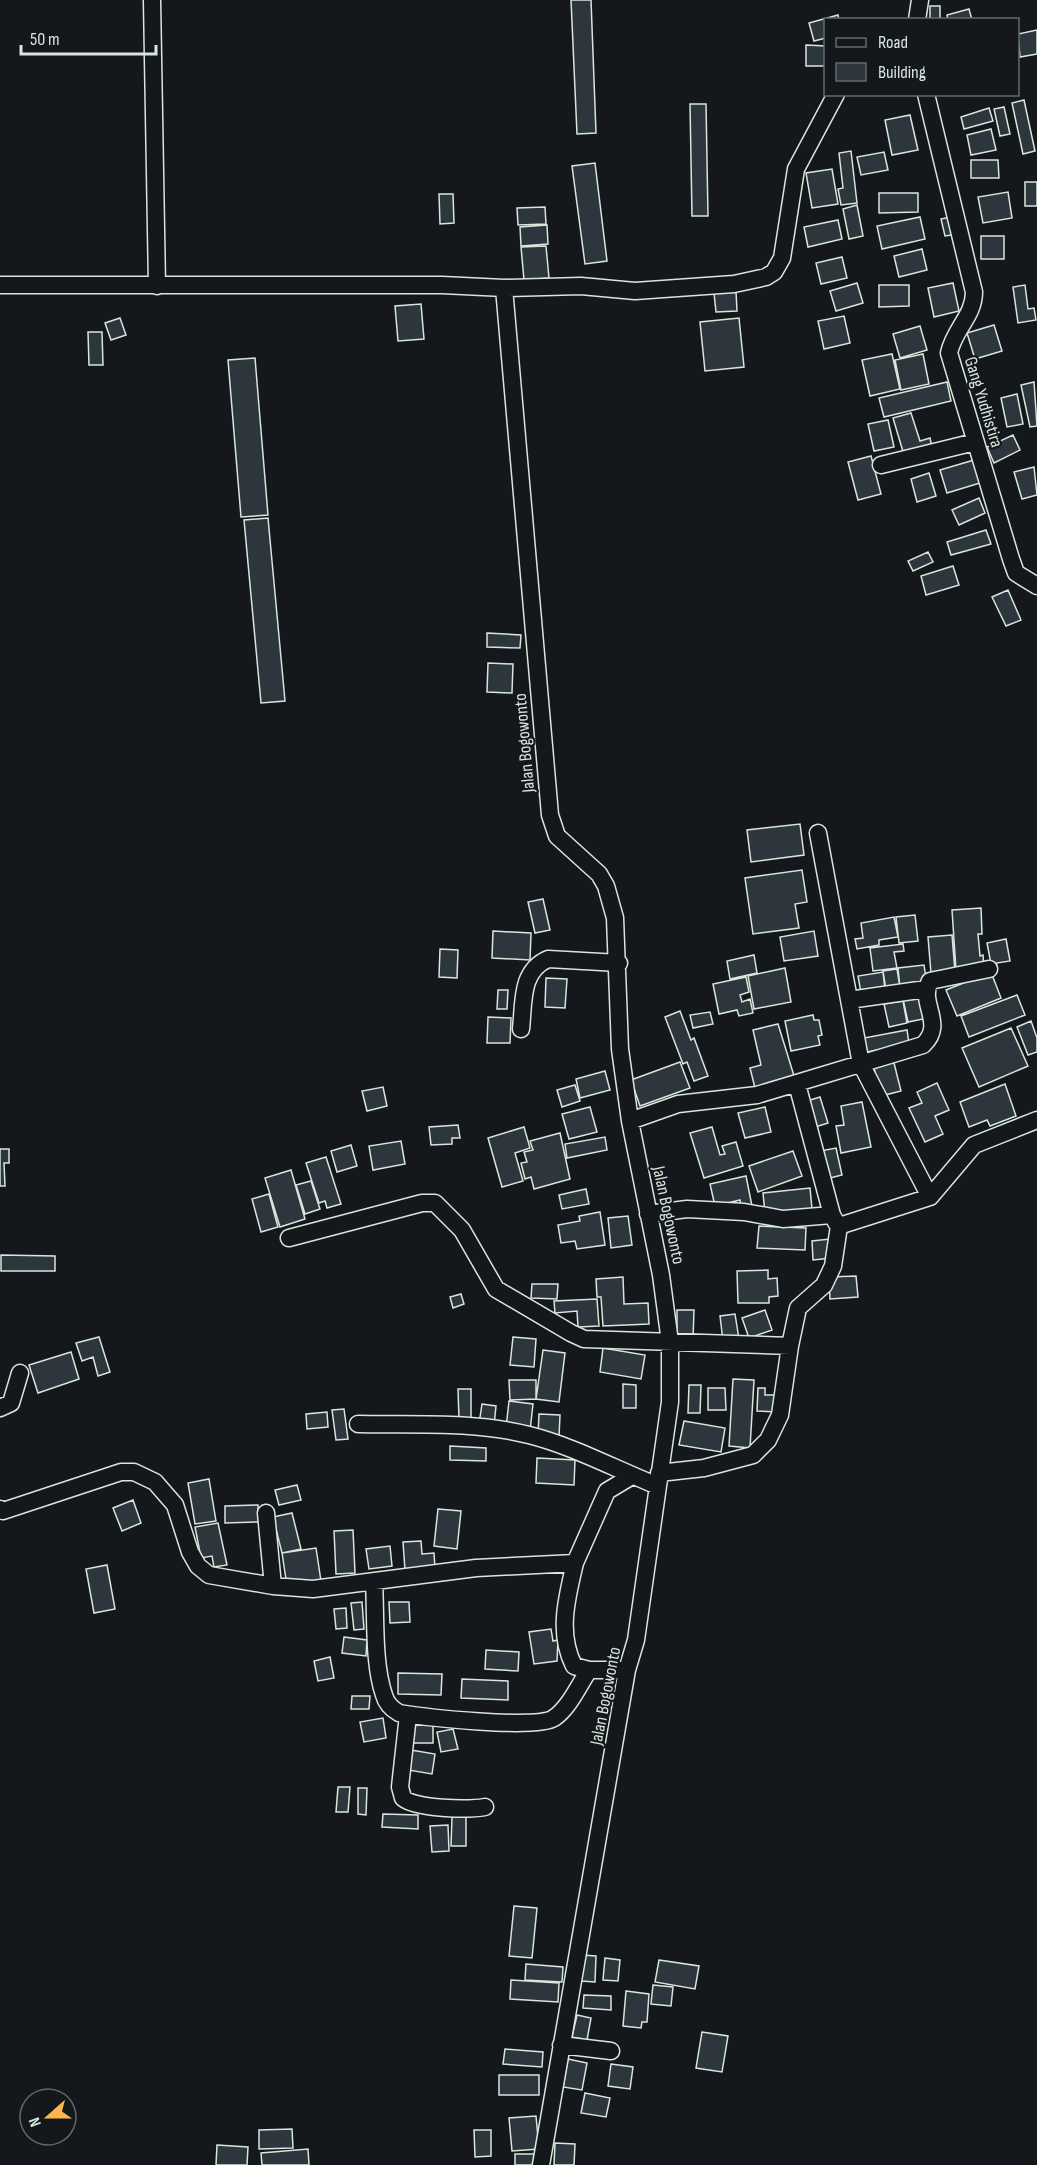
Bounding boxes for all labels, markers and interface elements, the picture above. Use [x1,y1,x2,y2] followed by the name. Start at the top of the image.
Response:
[21,18,156,56] scale bar
[824,18,1019,96] legend
[30,29,60,50] text: 50 m
[878,32,908,53] text: Road
[878,62,926,83] text: Building
[960,354,1007,450] street label: Gang Yudhistira
[510,692,539,794] street label: Jalan Bogowonto
[648,1163,689,1266] street label: Jalan Bogowonto
[585,1645,625,1748] street label: Jalan Bogowonto
[18,2087,78,2147] north arrow
[25,2114,46,2129] text: N

